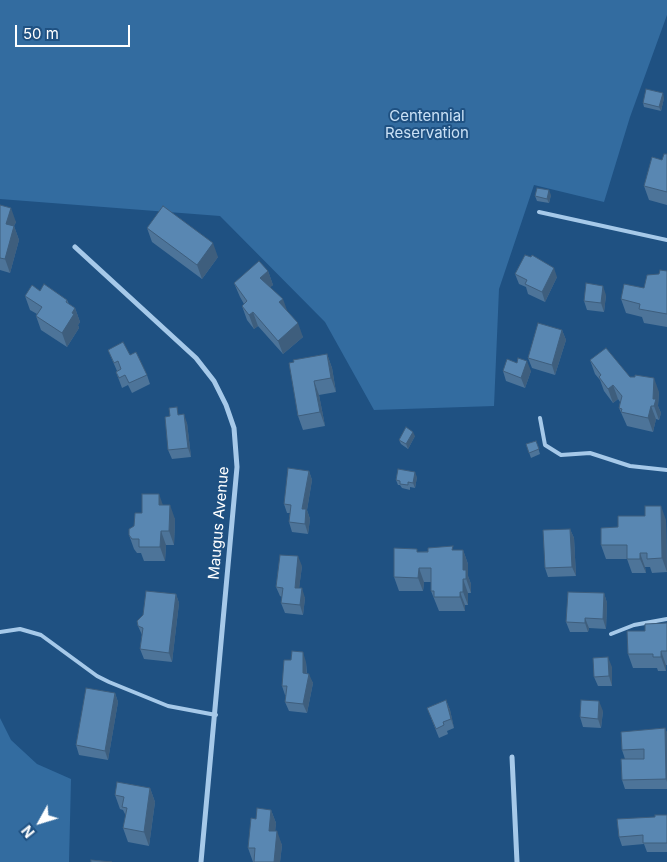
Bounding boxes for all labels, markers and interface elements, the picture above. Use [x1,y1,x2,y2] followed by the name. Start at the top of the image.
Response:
[18,15,132,47] scale bar
[23,24,59,43] text: 50 m
[385,107,469,142] park label: Centennial Reservation
[205,466,233,580] street label: Maugus Avenue
[15,797,65,847] north arrow
[18,822,38,841] text: N

